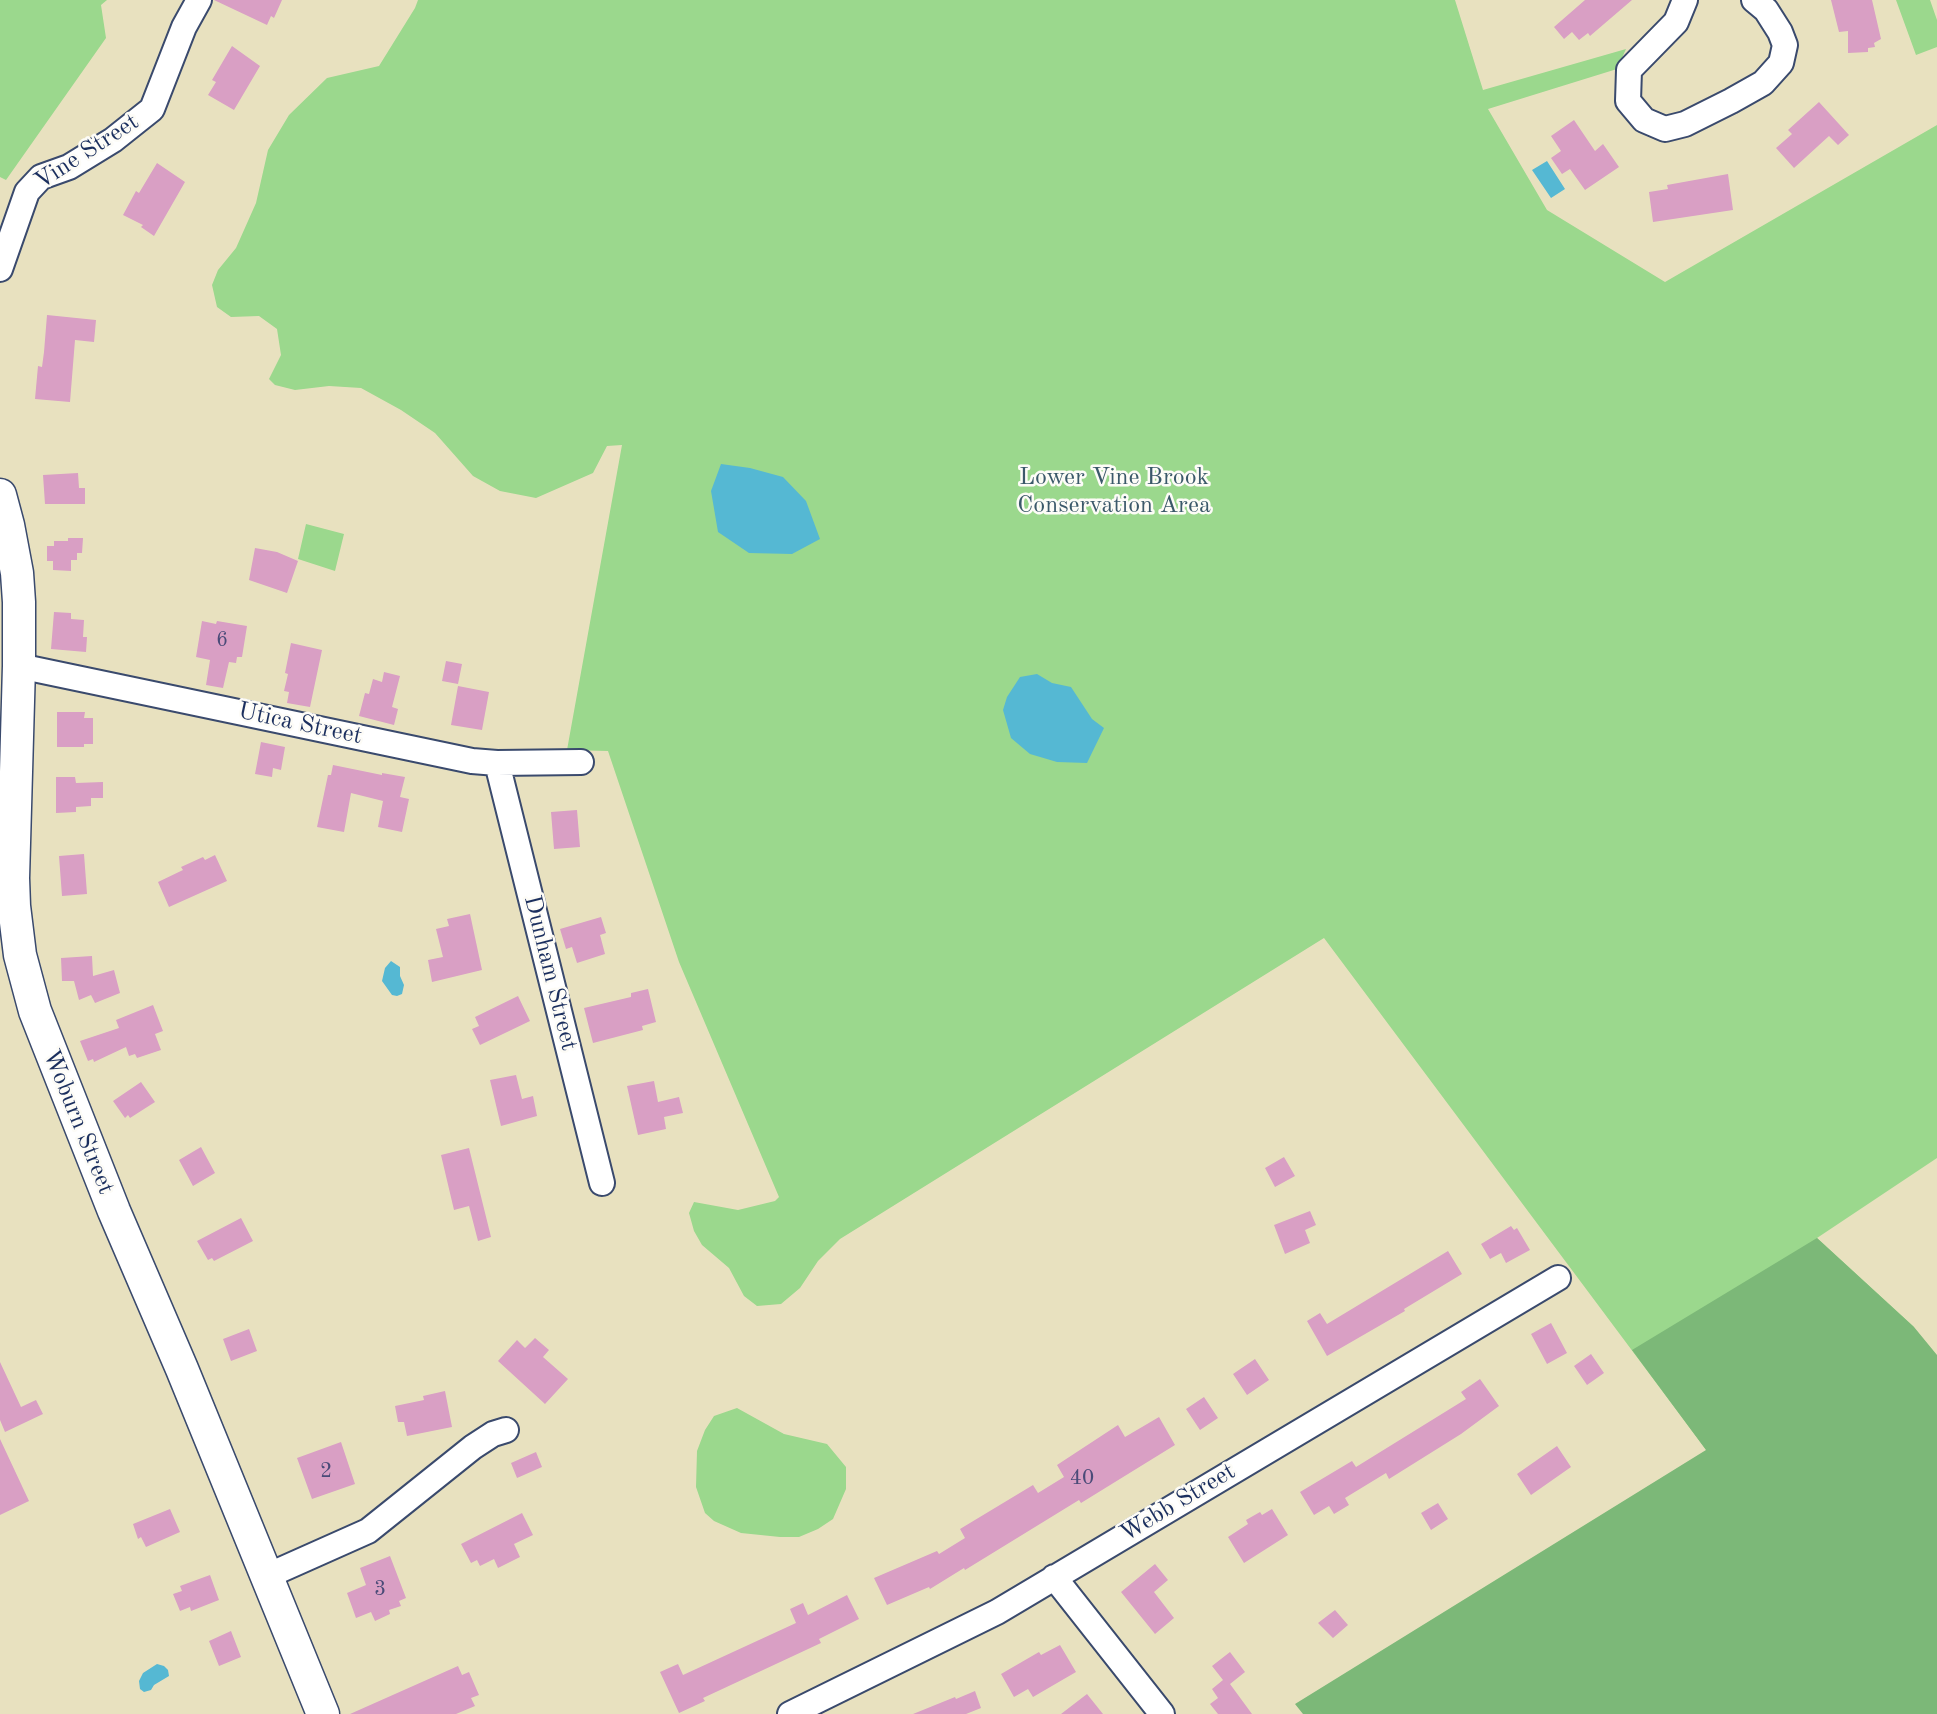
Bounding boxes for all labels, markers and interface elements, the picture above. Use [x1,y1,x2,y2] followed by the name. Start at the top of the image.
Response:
[30,108,144,196] street label: Vine Street
[1017,464,1211,520] park label: Lower Vine Brook Conservation Area
[216,627,228,653] house number: 6
[235,697,365,751] street label: Utica Street
[517,892,583,1054] street label: Dunham Street
[36,1045,120,1199] street label: Woburn Street
[1115,1457,1241,1549] street label: Webb Street
[320,1458,332,1484] house number: 2
[1070,1465,1094,1491] house number: 40
[374,1576,386,1602] house number: 3

